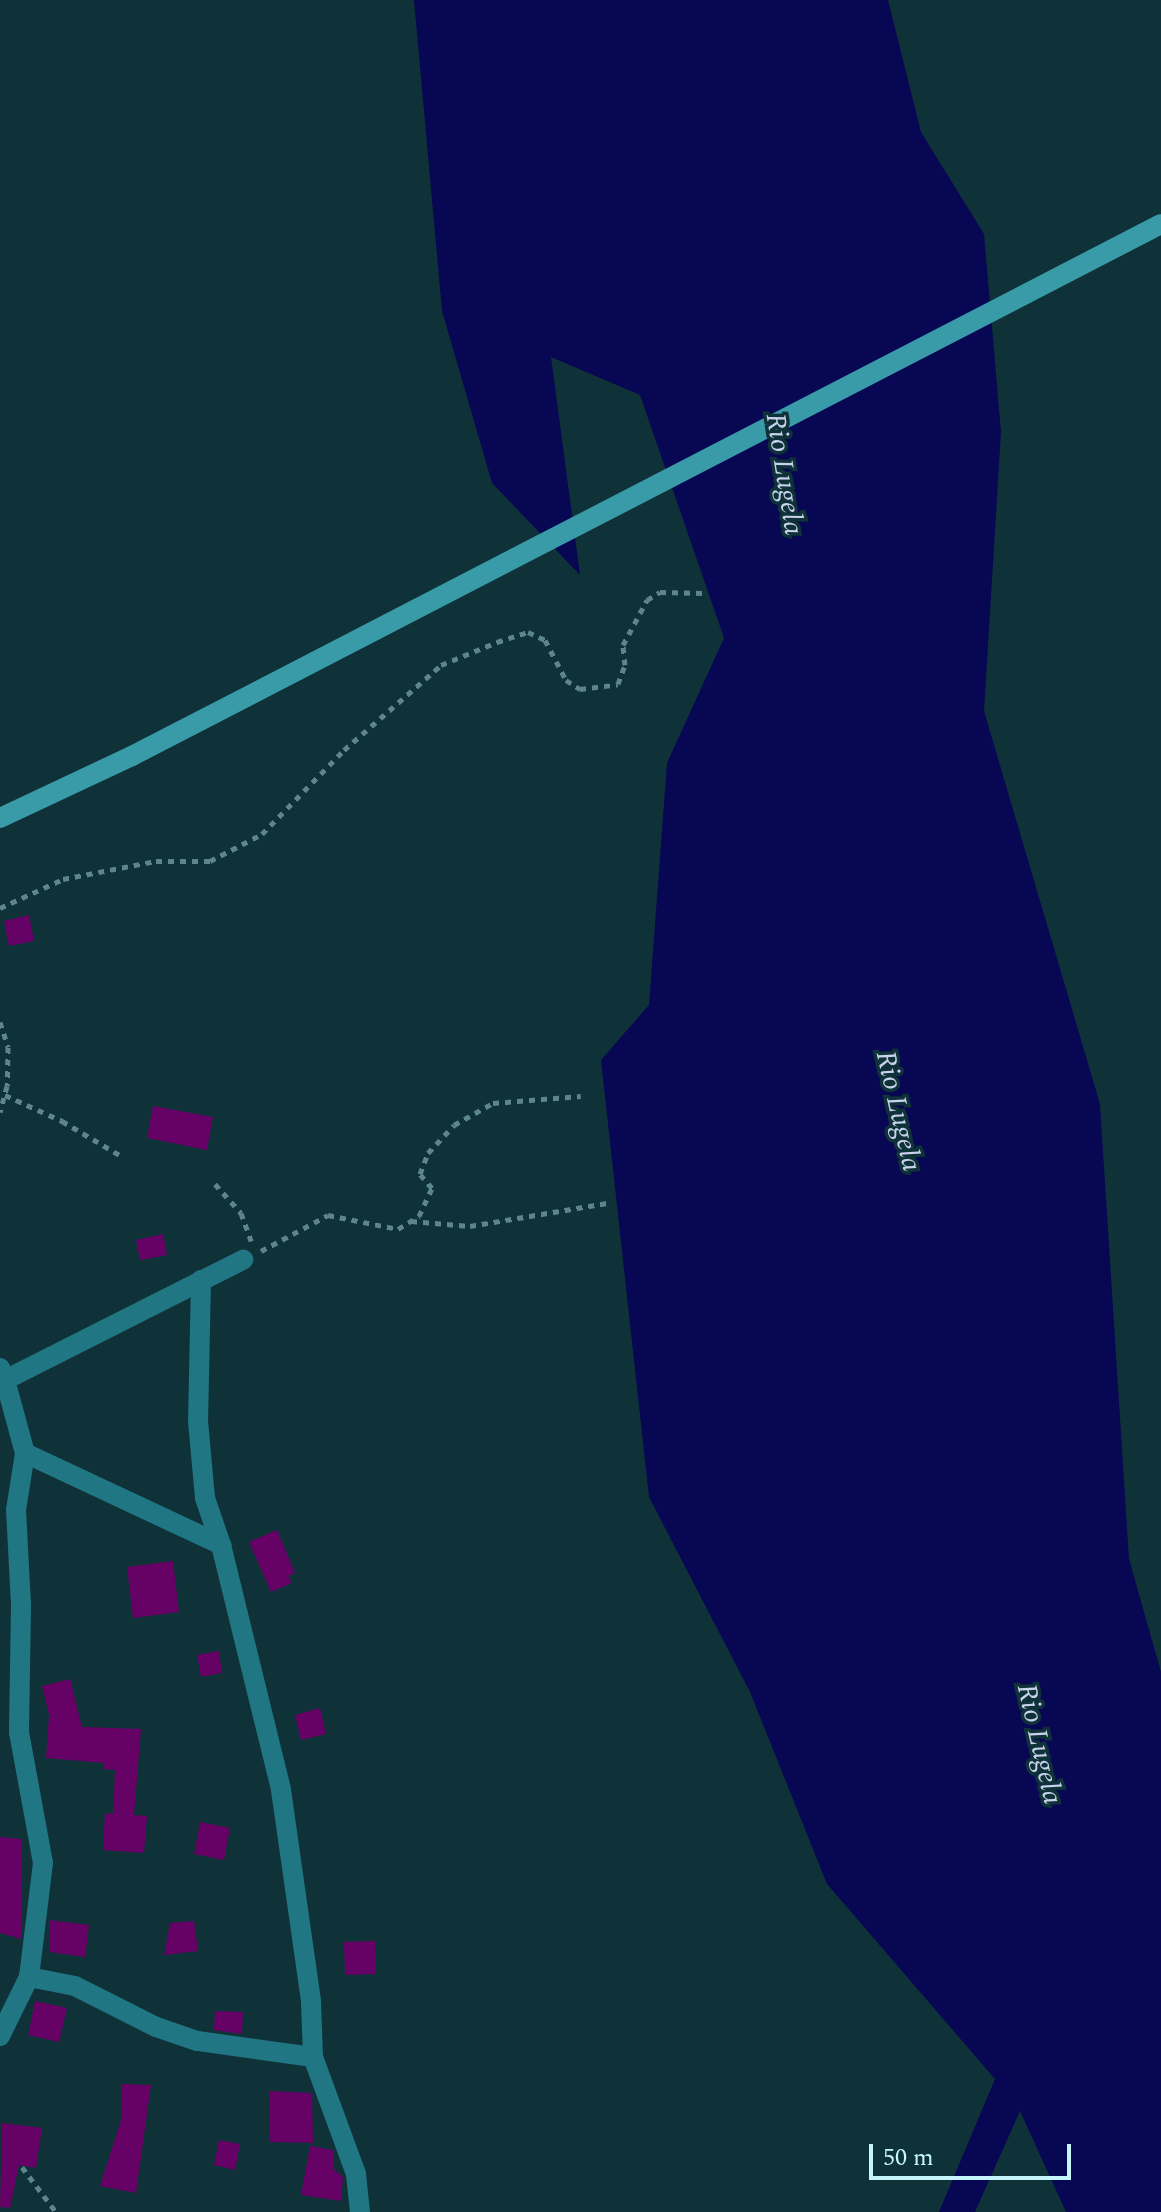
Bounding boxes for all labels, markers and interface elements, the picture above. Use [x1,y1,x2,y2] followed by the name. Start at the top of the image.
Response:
[758,411,810,537] water label: Rio Lugela
[868,1047,928,1175] water label: Rio Lugela
[1009,1680,1069,1808] water label: Rio Lugela
[873,2128,1075,2178] scale bar
[883,2140,934,2176] text: 50 m

